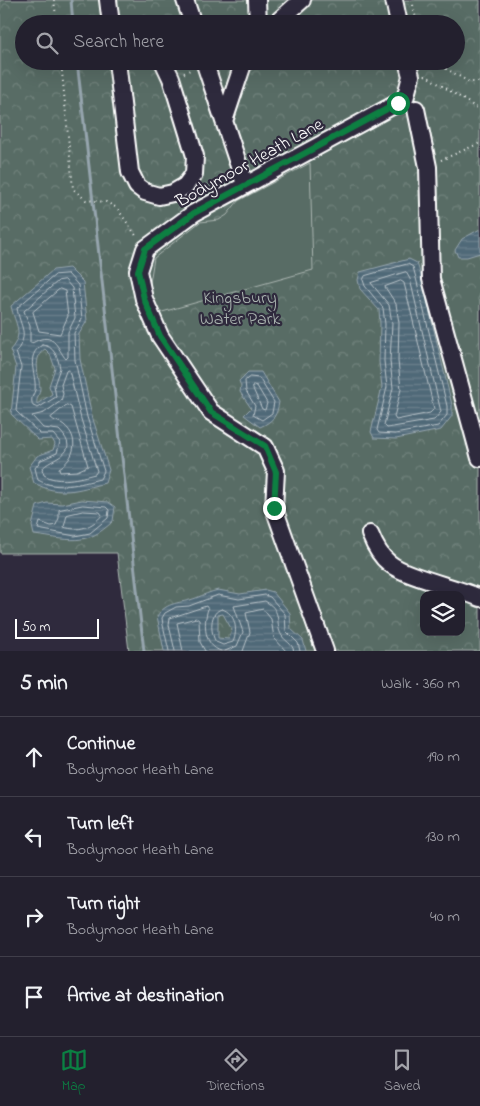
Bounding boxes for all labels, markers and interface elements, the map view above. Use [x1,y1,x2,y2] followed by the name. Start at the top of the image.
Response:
[15,15,465,70] search box
[33,29,61,57] icon: search
[73,29,164,56] text: Search here
[387,92,410,115] route start
[171,112,329,216] street label: Bodymoor Heath Lane
[200,286,280,333] park label: Kingsbury Water Park
[263,497,286,520] route end
[420,591,465,636] map controls
[420,591,465,636] button: layers
[15,616,99,639] scale bar
[22,617,50,638] text: 50 m
[20,669,68,699] text: 5 min
[381,672,460,696] text: Walk · 360 m
[67,731,135,758] text: Continue
[20,743,48,771] icon: ahead
[427,745,460,769] text: 190 m
[67,758,214,782] text: Bodymoor Heath Lane
[67,811,134,838] text: Turn left
[20,823,48,851] icon: left
[425,825,460,849] text: 130 m
[67,838,214,862] text: Bodymoor Heath Lane
[67,891,140,918] text: Turn right
[20,903,48,931] icon: right
[430,905,460,929] text: 40 m
[67,918,214,942] text: Bodymoor Heath Lane
[20,983,48,1011] icon: arrive
[67,983,224,1010] text: Arrive at destination
[60,1046,88,1097] tab: Map
[207,1046,265,1097] tab: Directions
[384,1046,420,1097] tab: Saved

